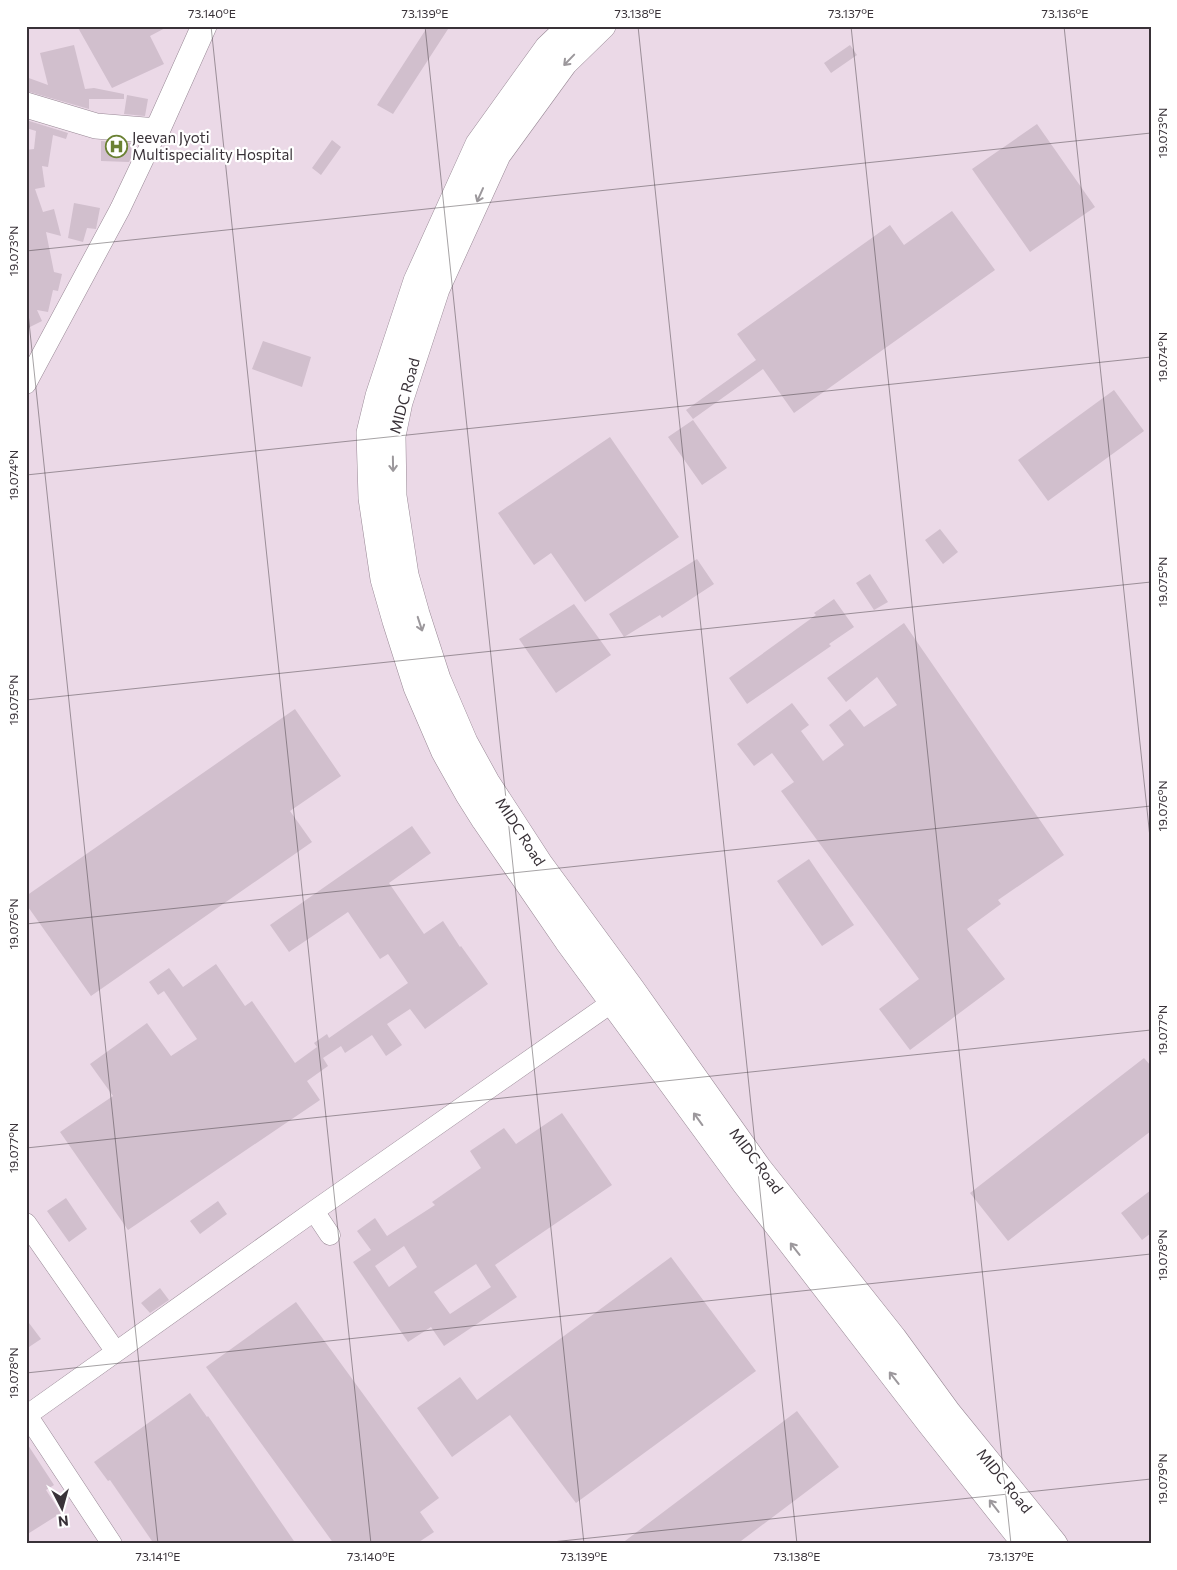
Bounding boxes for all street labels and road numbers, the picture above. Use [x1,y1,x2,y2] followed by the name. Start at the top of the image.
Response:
[385,356,423,436] street label: MIDC Road
[492,794,550,869] street label: MIDC Road
[726,1124,787,1197] street label: MIDC Road
[973,1444,1036,1516] street label: MIDC Road

